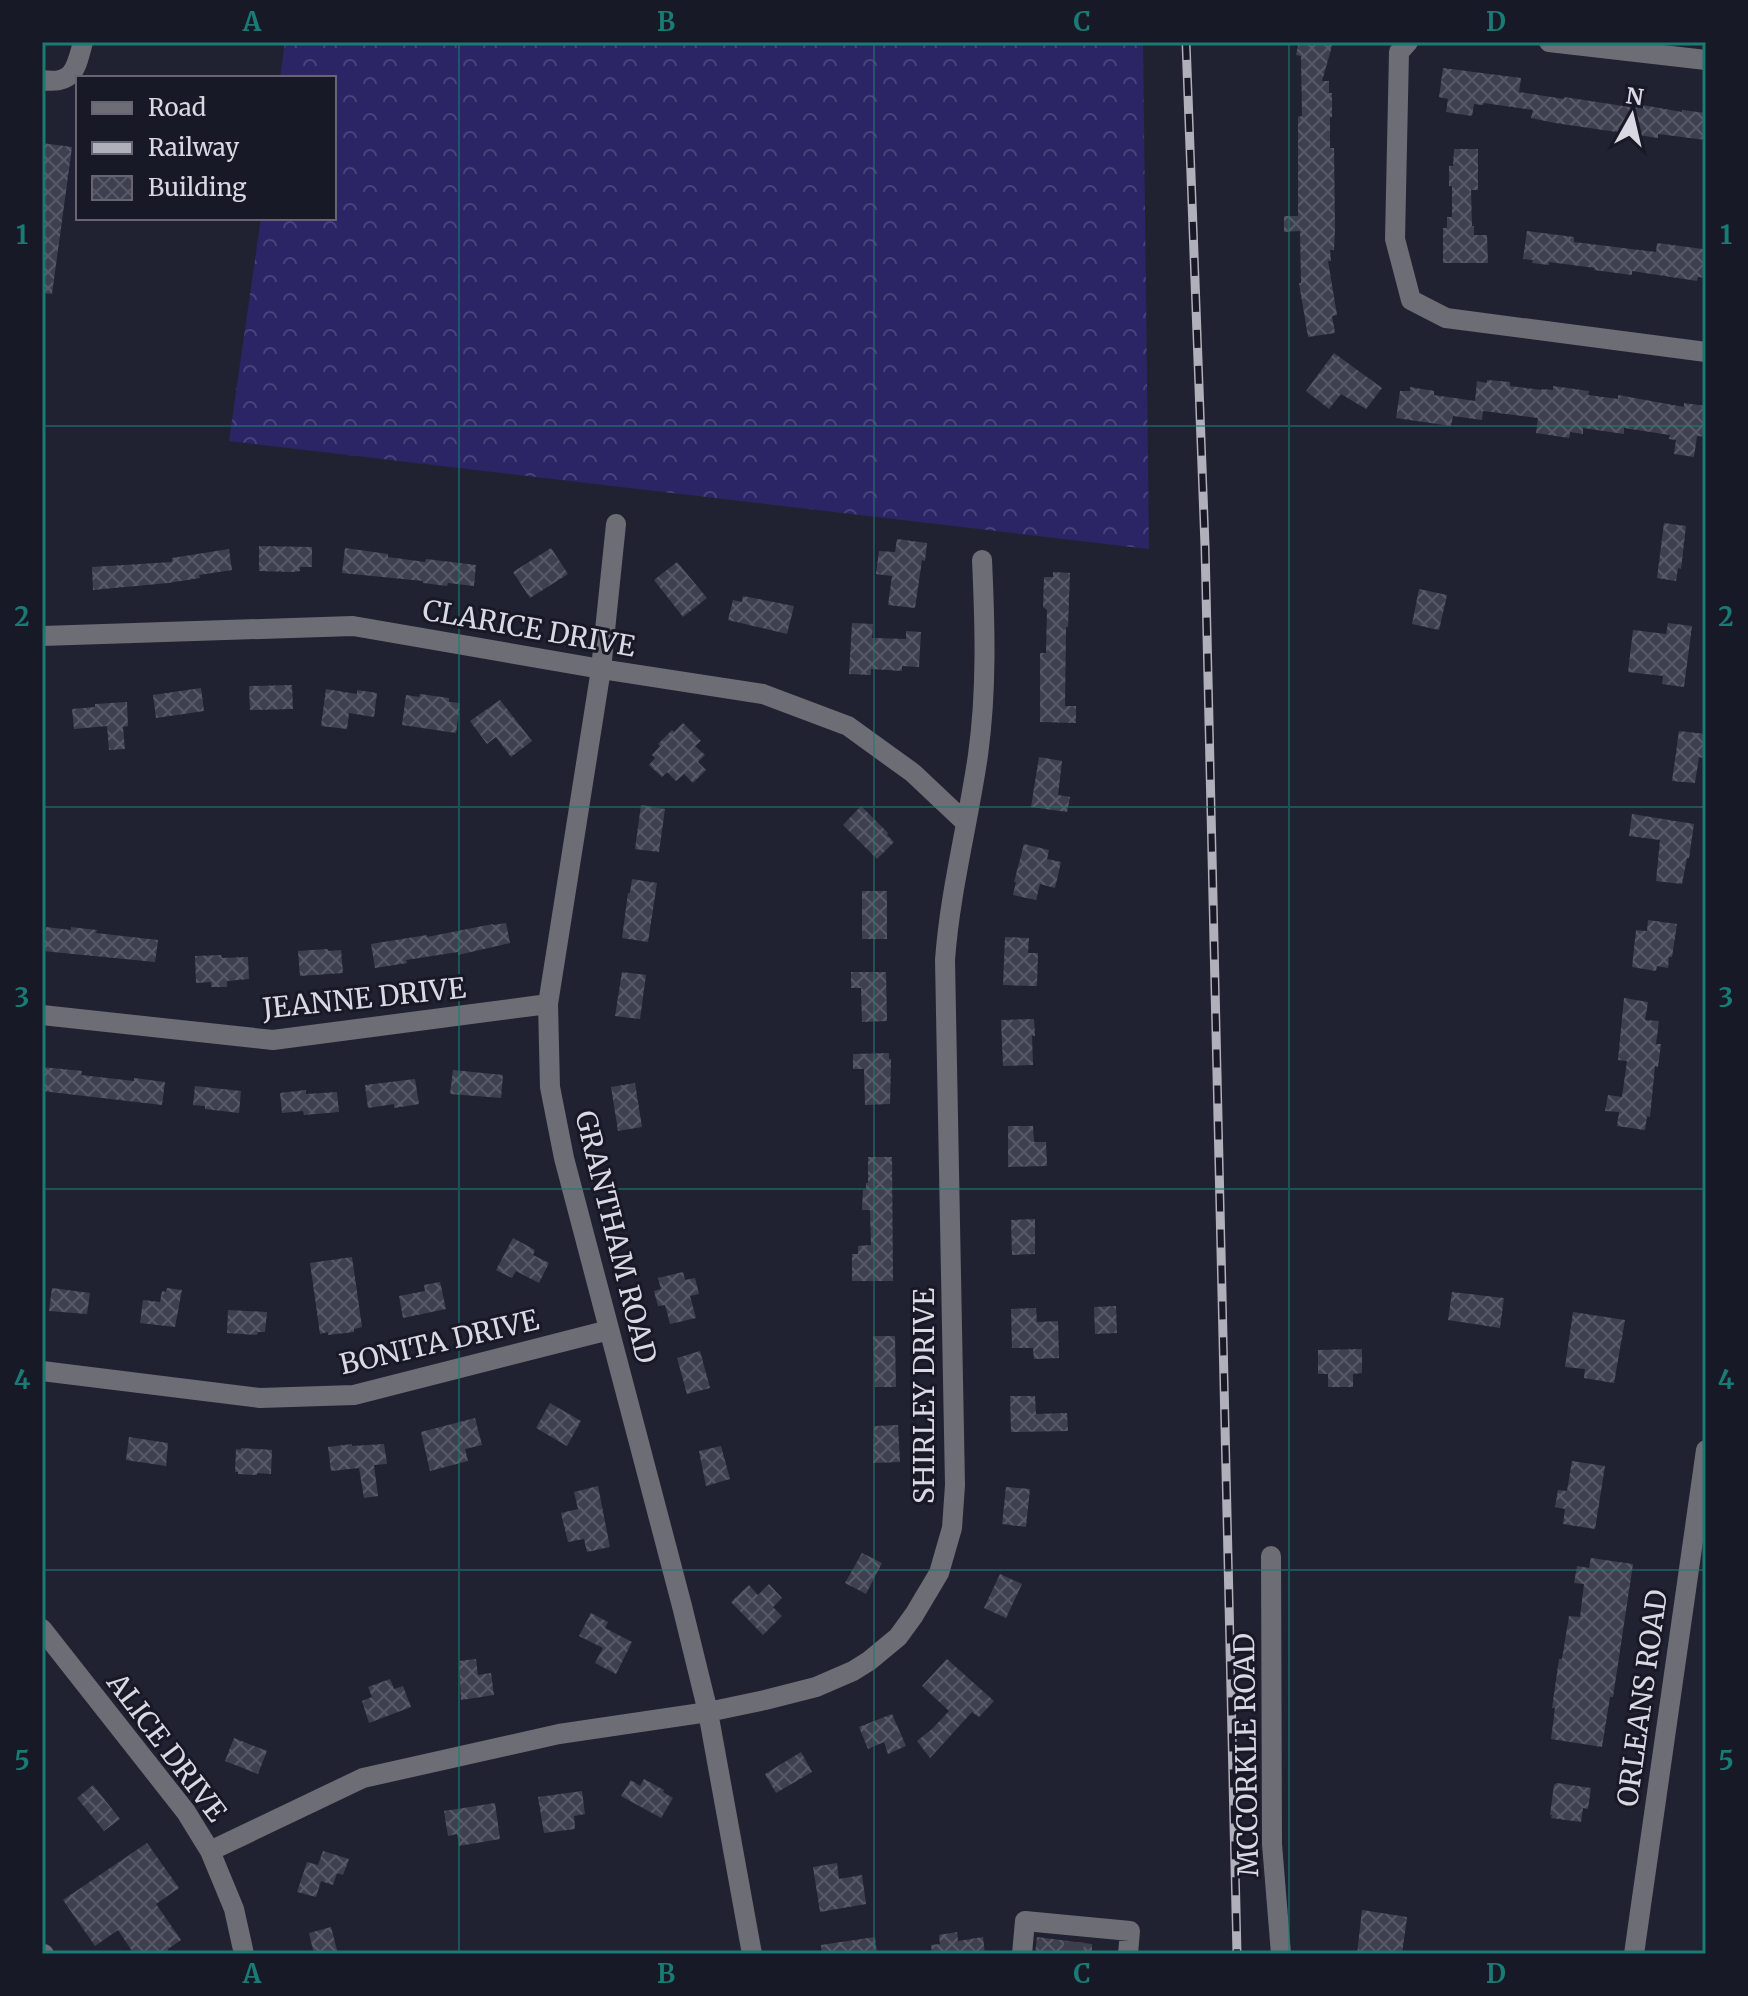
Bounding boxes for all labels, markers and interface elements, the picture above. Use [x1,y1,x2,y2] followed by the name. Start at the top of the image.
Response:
[242,5,262,38] text: A
[657,5,675,38] text: B
[1073,5,1091,38] text: C
[1486,5,1506,38] text: D
[76,76,336,220] legend
[1592,76,1672,156] north arrow
[1624,81,1646,111] text: N
[148,92,206,123] text: Road
[148,132,239,163] text: Railway
[148,172,247,203] text: Building
[16,218,28,251] text: 1
[1720,218,1732,251] text: 1
[420,592,638,664] street label: CLARICE DRIVE
[14,600,30,633] text: 2
[1718,600,1734,633] text: 2
[260,969,468,1027] street label: JEANNE DRIVE
[15,981,29,1014] text: 3
[1719,981,1733,1014] text: 3
[567,1107,665,1367] street label: GRANTHAM ROAD
[906,1288,942,1504] street label: SHIRLEY DRIVE
[336,1302,542,1382] street label: BONITA DRIVE
[14,1363,31,1396] text: 4
[1718,1363,1735,1396] text: 4
[1609,1587,1675,1809] street label: ORLEANS ROAD
[1226,1633,1266,1877] street label: MCCORKLE ROAD
[99,1665,235,1829] street label: ALICE DRIVE
[14,1744,30,1777] text: 5
[1718,1744,1734,1777] text: 5
[242,1957,262,1990] text: A
[657,1957,675,1990] text: B
[1073,1957,1091,1990] text: C
[1486,1957,1506,1990] text: D

